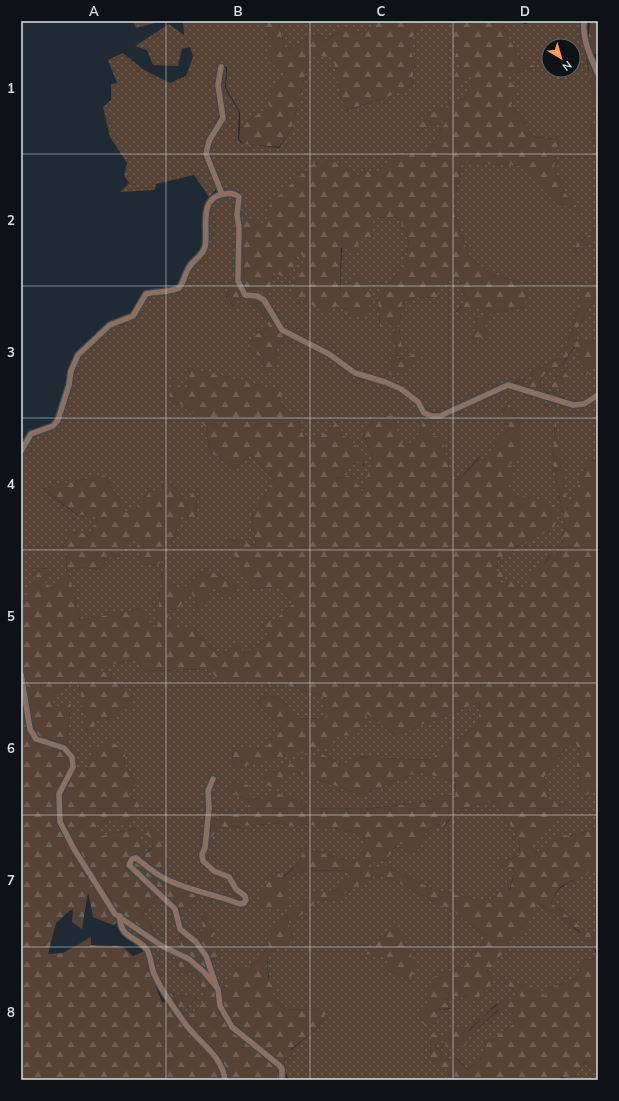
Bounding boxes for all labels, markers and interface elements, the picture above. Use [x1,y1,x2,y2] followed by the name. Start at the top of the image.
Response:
[89,3,99,19] text: A
[234,3,243,19] text: B
[377,3,386,19] text: C
[520,3,530,19] text: D
[541,38,581,78] north arrow
[560,58,575,74] text: N
[7,80,15,96] text: 1
[7,212,15,228] text: 2
[7,344,15,360] text: 3
[7,476,15,492] text: 4
[7,608,15,624] text: 5
[7,740,15,756] text: 6
[7,872,15,888] text: 7
[7,1004,15,1020] text: 8

